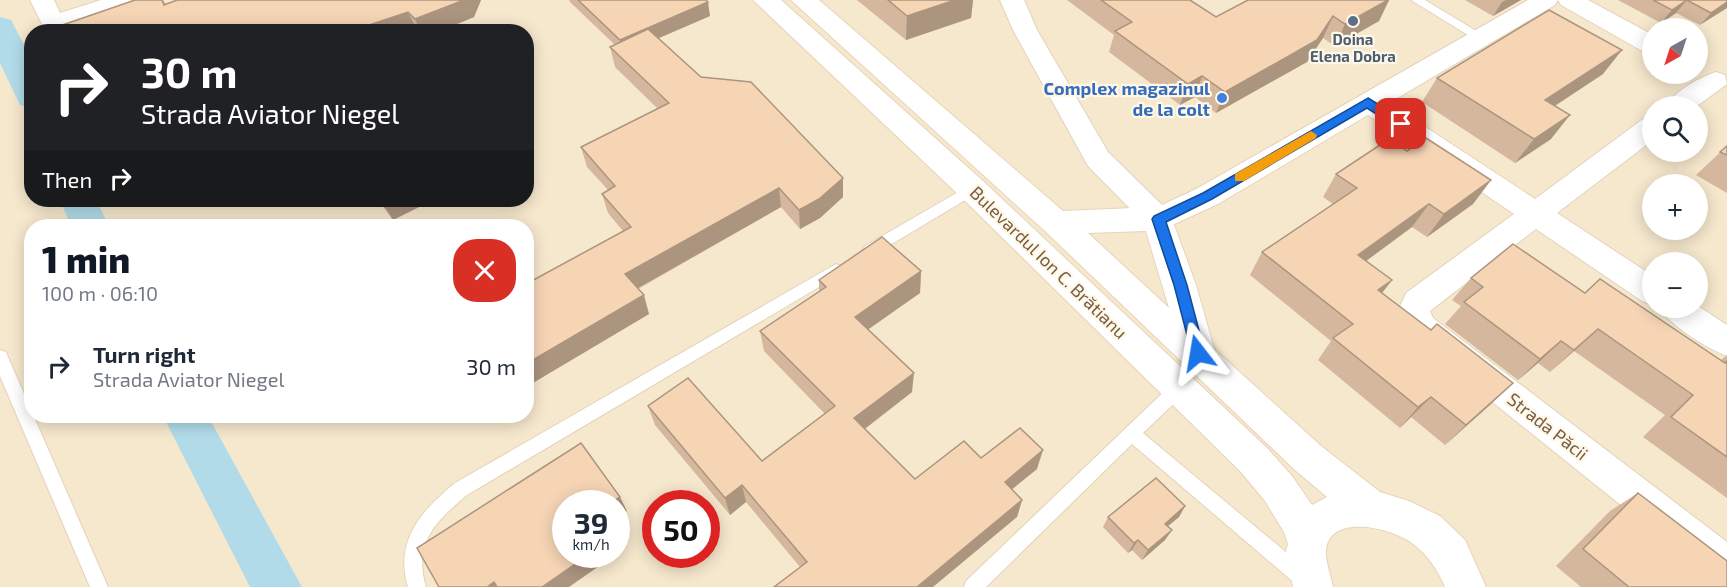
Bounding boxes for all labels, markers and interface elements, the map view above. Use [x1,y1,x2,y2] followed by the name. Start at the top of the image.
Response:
[1346,14,1360,28] marker: Doina Elena Dobra
[1642,18,1708,84] north arrow
[1642,18,1708,318] map controls
[1310,30,1396,65] place label: Doina Elena Dobra
[141,46,237,96] text: 30 m
[42,48,120,126] icon: right
[1043,77,1211,120] place label: Complex magazinul de la colt
[1215,91,1229,105] marker: Complex magazinul de la colt
[1642,96,1708,162] button: search
[141,97,399,129] text: Strada Aviator Niegel
[1375,98,1426,149] pin
[1384,107,1417,140] icon: arrive
[104,162,137,195] icon: right
[42,166,92,192] text: Then
[1642,174,1708,240] button: +
[966,181,1132,343] street label: Bulevardul Ion C. Brătianu
[42,237,130,280] text: 1 min
[453,239,516,302] button: close
[1642,252,1708,318] button: −
[42,281,158,305] text: 100 m · 06:10
[1166,321,1230,385] position arrow
[93,341,195,367] text: Turn right
[42,350,75,383] icon: right
[466,353,516,379] text: 30 m
[93,367,284,391] text: Strada Aviator Niegel
[1503,388,1593,464] street label: Strada Păcii
[642,490,720,568] speed limit sign: 50
[574,504,608,540] text: 39
[572,535,610,553] text: km/h

